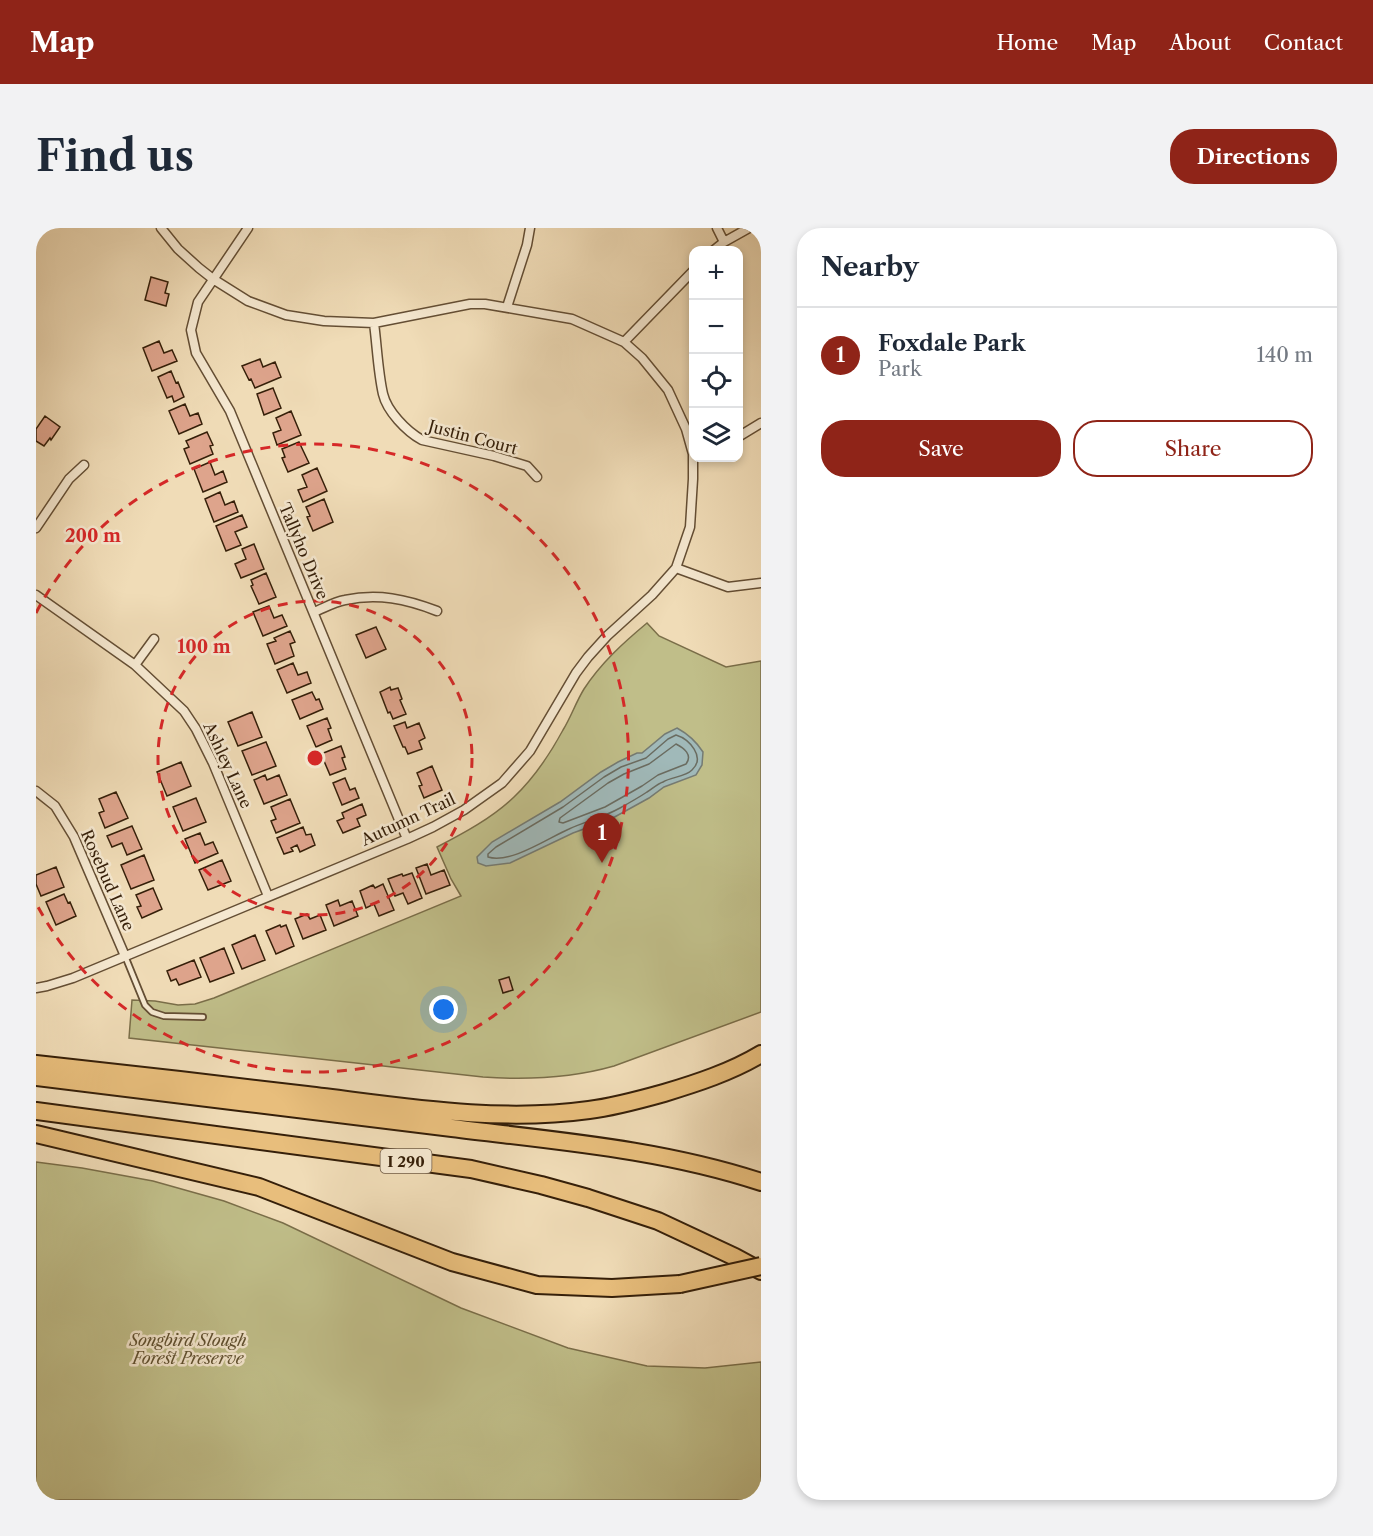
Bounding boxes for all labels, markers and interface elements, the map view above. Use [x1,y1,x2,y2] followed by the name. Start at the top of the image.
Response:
[30,25,94,59] text: Map
[997,30,1058,55] text: Home
[1091,30,1136,55] text: Map
[1169,30,1231,55] text: About
[1264,30,1343,55] text: Contact
[1170,129,1337,184] button: Directions
[36,130,194,182] text: Find us
[689,246,743,462] map controls
[689,246,743,300] button: +
[821,251,919,283] text: Nearby
[689,300,743,354] button: −
[878,330,1025,357] text: Foxdale Park
[836,343,845,367] text: 1
[1256,343,1313,367] text: 140 m
[689,354,743,408] button: locate
[878,357,921,381] text: Park
[689,408,743,462] button: layers
[423,415,520,459] street label: Justin Court
[821,420,1061,477] button: Save
[1073,420,1313,477] button: Share
[275,500,333,602] street label: Tallyho Drive
[65,525,121,547] text: 200 m
[177,636,231,658] text: 100 m
[199,718,257,811] street label: Ashley Lane
[305,748,325,768] centre of rings
[357,788,458,850] street label: Autumn Trail
[582,814,622,863] pin: 1
[77,826,139,934] street label: Rosebud Lane
[429,995,458,1024] your location
[380,1149,431,1173] road number: I 290
[128,1330,247,1368] park label: Songbird Slough Forest Preserve

